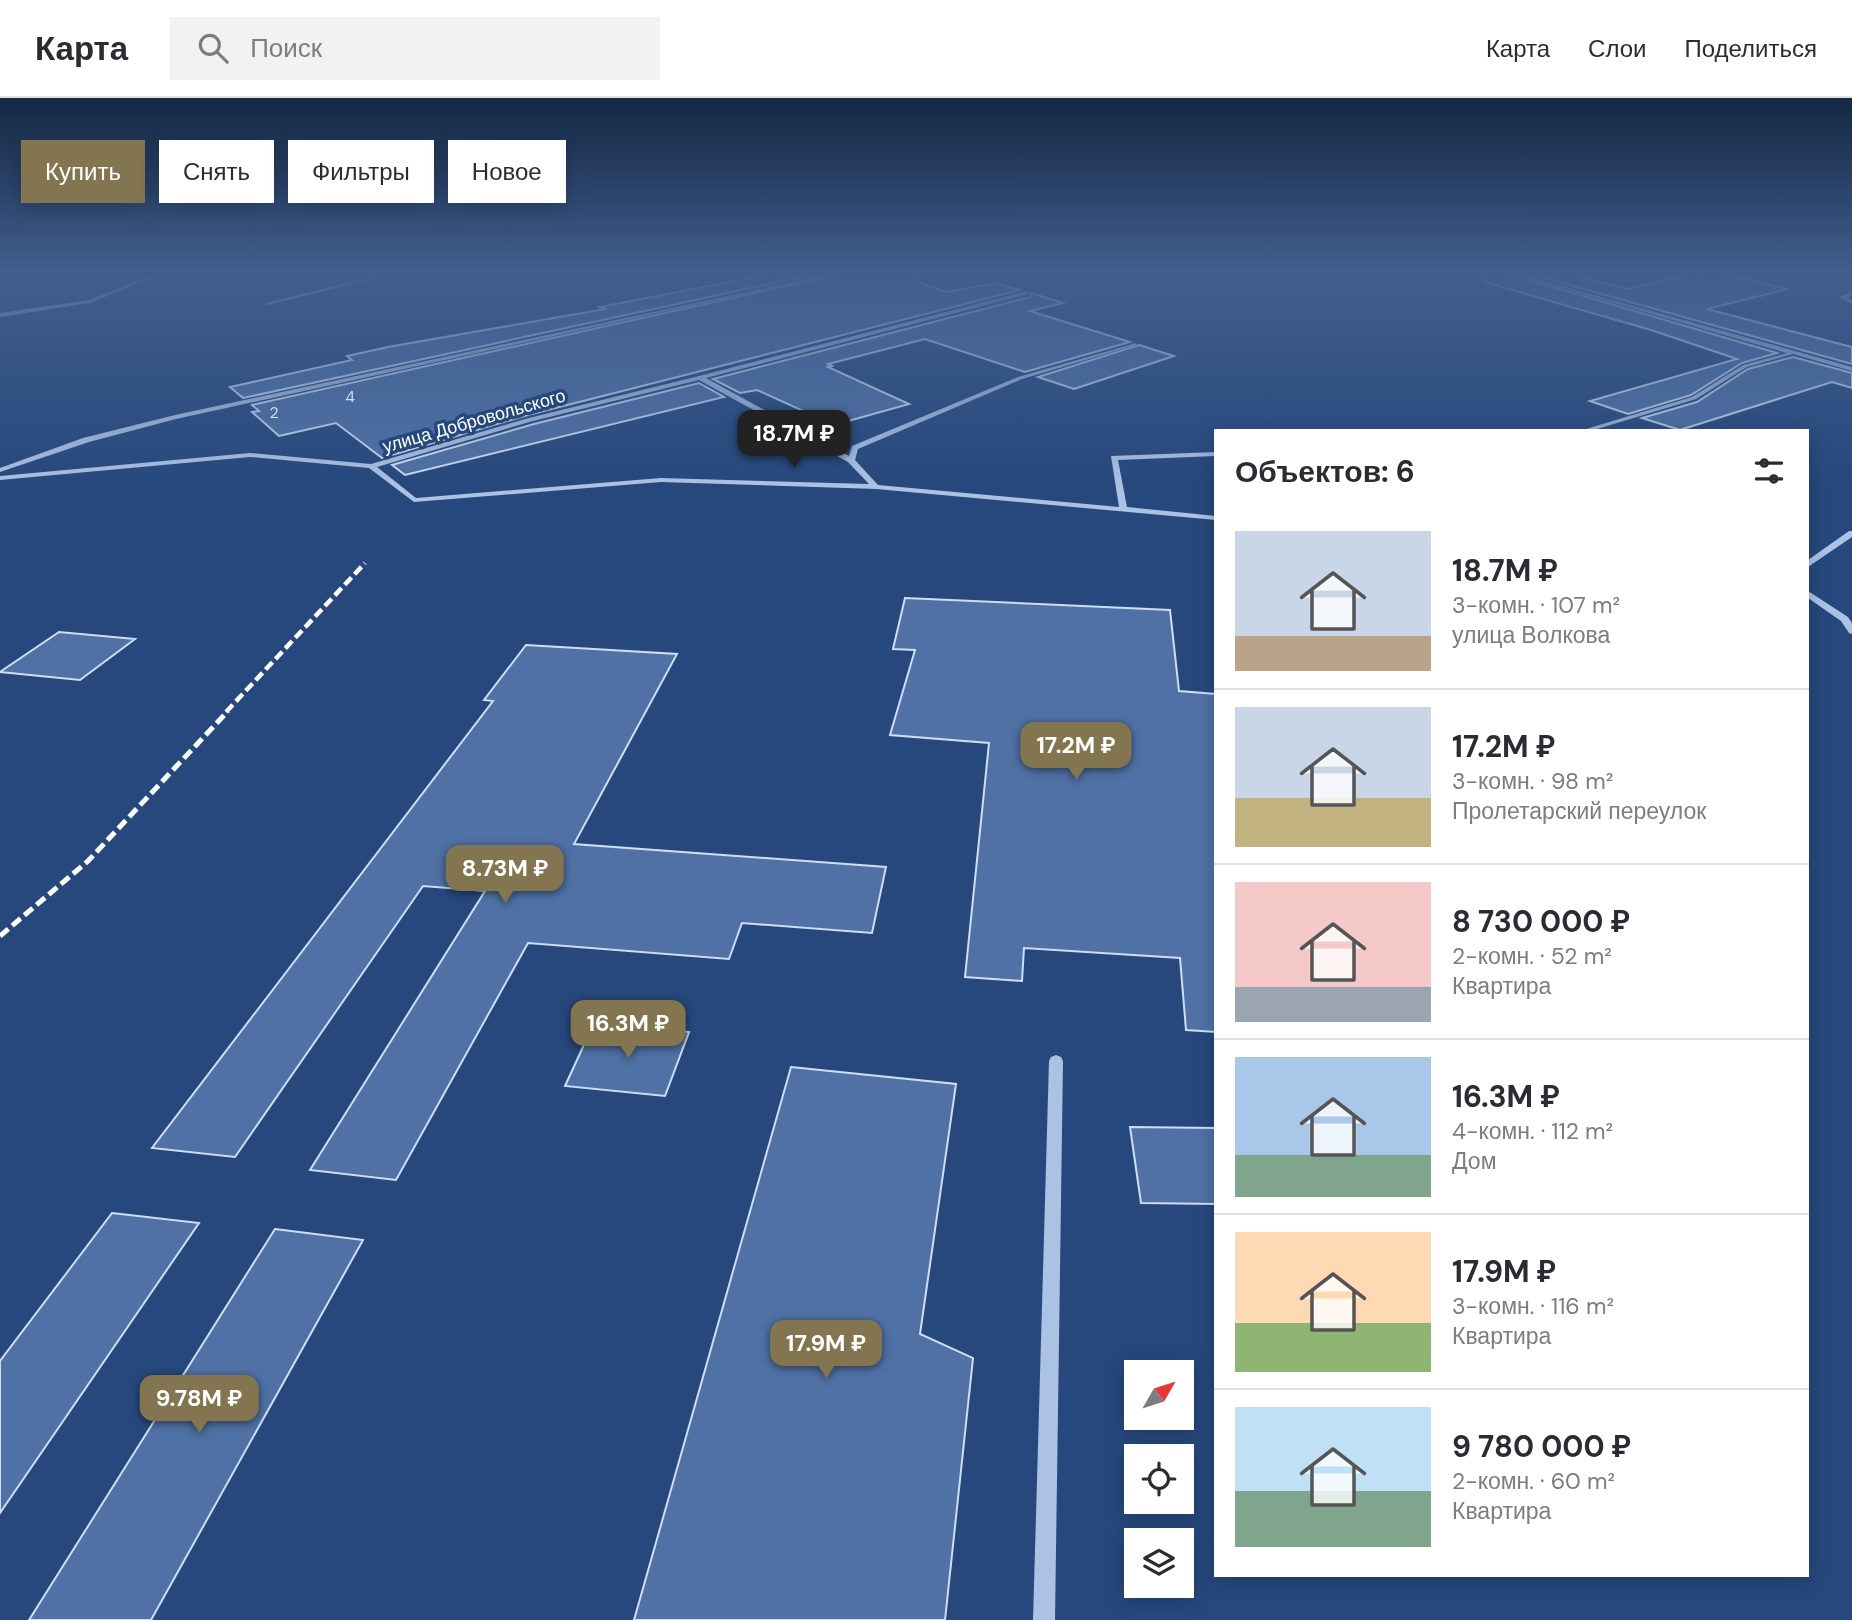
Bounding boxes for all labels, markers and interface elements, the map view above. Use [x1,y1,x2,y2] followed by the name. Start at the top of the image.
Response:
[170,17,660,80] search box
[35,27,128,70] text: Карта
[194,29,232,67] icon: search
[250,31,322,65] text: Поиск
[1486,33,1550,64] text: Карта
[1588,33,1646,64] text: Слои
[1684,33,1817,64] text: Поделиться
[21,140,145,203] chip: Купить
[159,140,274,203] chip: Снять
[288,140,434,203] chip: Фильтры
[448,140,566,203] chip: Новое
[380,383,568,459] street label: улица Добровольского
[345,386,355,407] house number: 4
[269,402,279,423] house number: 2
[729,410,859,470] pin: 18.7M ₽
[753,418,835,448] text: 18.7M ₽
[1235,452,1415,491] text: Объектов: 6
[1750,452,1788,490] icon: filters
[1452,551,1558,590] text: 18.7M ₽
[1291,559,1375,643] icon: home
[1452,590,1620,620] text: 3-комн. · 107 m²
[1452,620,1610,650] text: улица Волкова
[1011,722,1141,782] pin: 17.2M ₽
[1452,727,1555,766] text: 17.2M ₽
[1036,730,1116,760] text: 17.2M ₽
[1291,735,1375,819] icon: home
[1452,766,1613,796] text: 3-комн. · 98 m²
[1452,796,1706,826] text: Пролетарский переулок
[440,846,570,905] pin: 8.73M ₽
[462,853,548,883] text: 8.73M ₽
[1452,902,1630,941] text: 8 730 000 ₽
[1291,910,1375,994] icon: home
[1452,941,1612,971] text: 2-комн. · 52 m²
[1452,971,1551,1001] text: Квартира
[563,1000,693,1060] pin: 16.3M ₽
[587,1008,669,1038] text: 16.3M ₽
[1452,1077,1560,1116] text: 16.3M ₽
[1291,1085,1375,1169] icon: home
[1452,1116,1613,1146] text: 4-комн. · 112 m²
[1452,1146,1496,1176] text: Дом
[1452,1252,1556,1291] text: 17.9M ₽
[1291,1260,1375,1344] icon: home
[1452,1291,1614,1321] text: 3-комн. · 116 m²
[761,1320,891,1380] pin: 17.9M ₽
[1452,1321,1551,1351] text: Квартира
[786,1328,866,1358] text: 17.9M ₽
[1124,1360,1194,1430] north arrow
[1124,1360,1194,1598] map controls
[134,1376,264,1435] pin: 9.78M ₽
[156,1383,242,1413] text: 9.78M ₽
[1452,1427,1631,1466] text: 9 780 000 ₽
[1291,1435,1375,1519] icon: home
[1124,1444,1194,1514] button: locate
[1452,1466,1615,1496] text: 2-комн. · 60 m²
[1452,1496,1551,1526] text: Квартира
[1124,1528,1194,1598] button: layers

